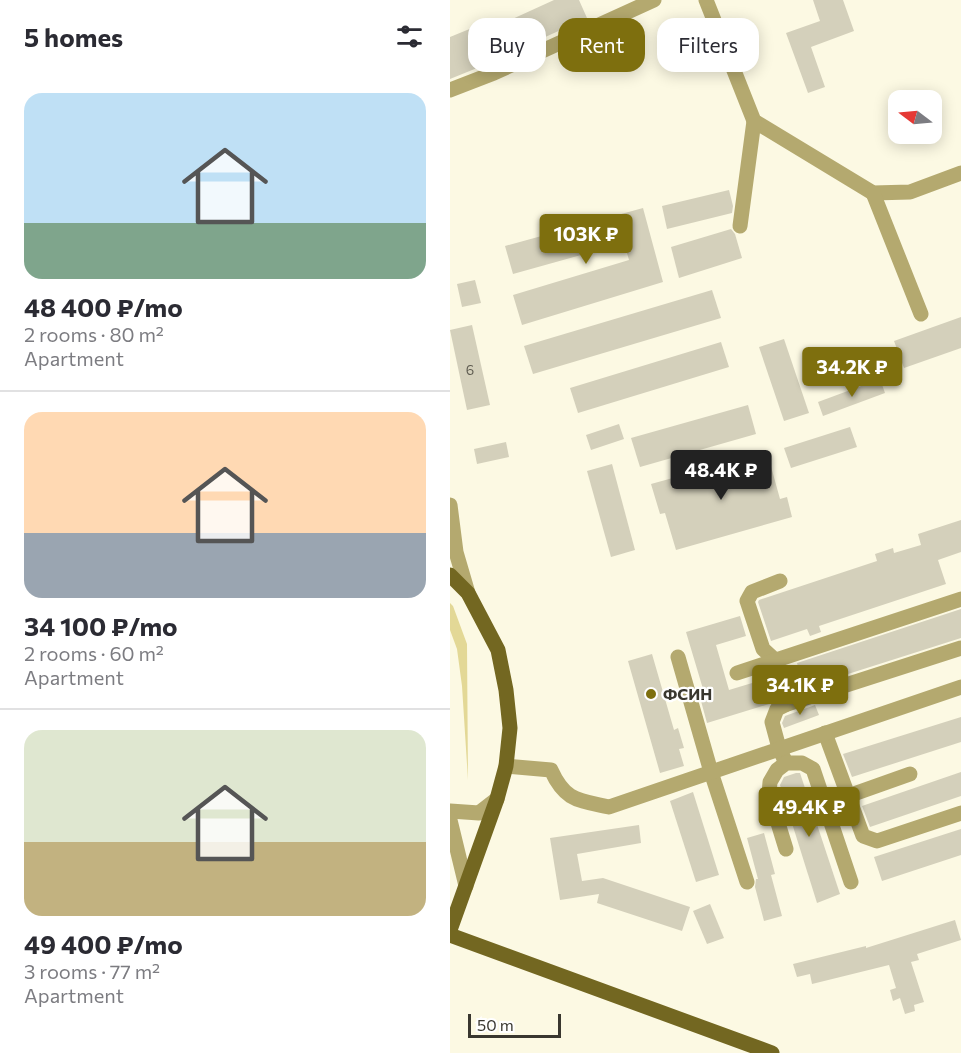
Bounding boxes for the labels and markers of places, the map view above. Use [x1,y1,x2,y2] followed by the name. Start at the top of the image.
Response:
[537,214,635,265] pin: 103K ₽
[797,347,907,398] pin: 34.2K ₽
[666,450,776,501] pin: 48.4K ₽
[745,665,855,716] pin: 34.1K ₽
[663,684,712,703] place label: ФСИН
[644,687,658,701] marker: ФСИН
[754,787,864,838] pin: 49.4K ₽

